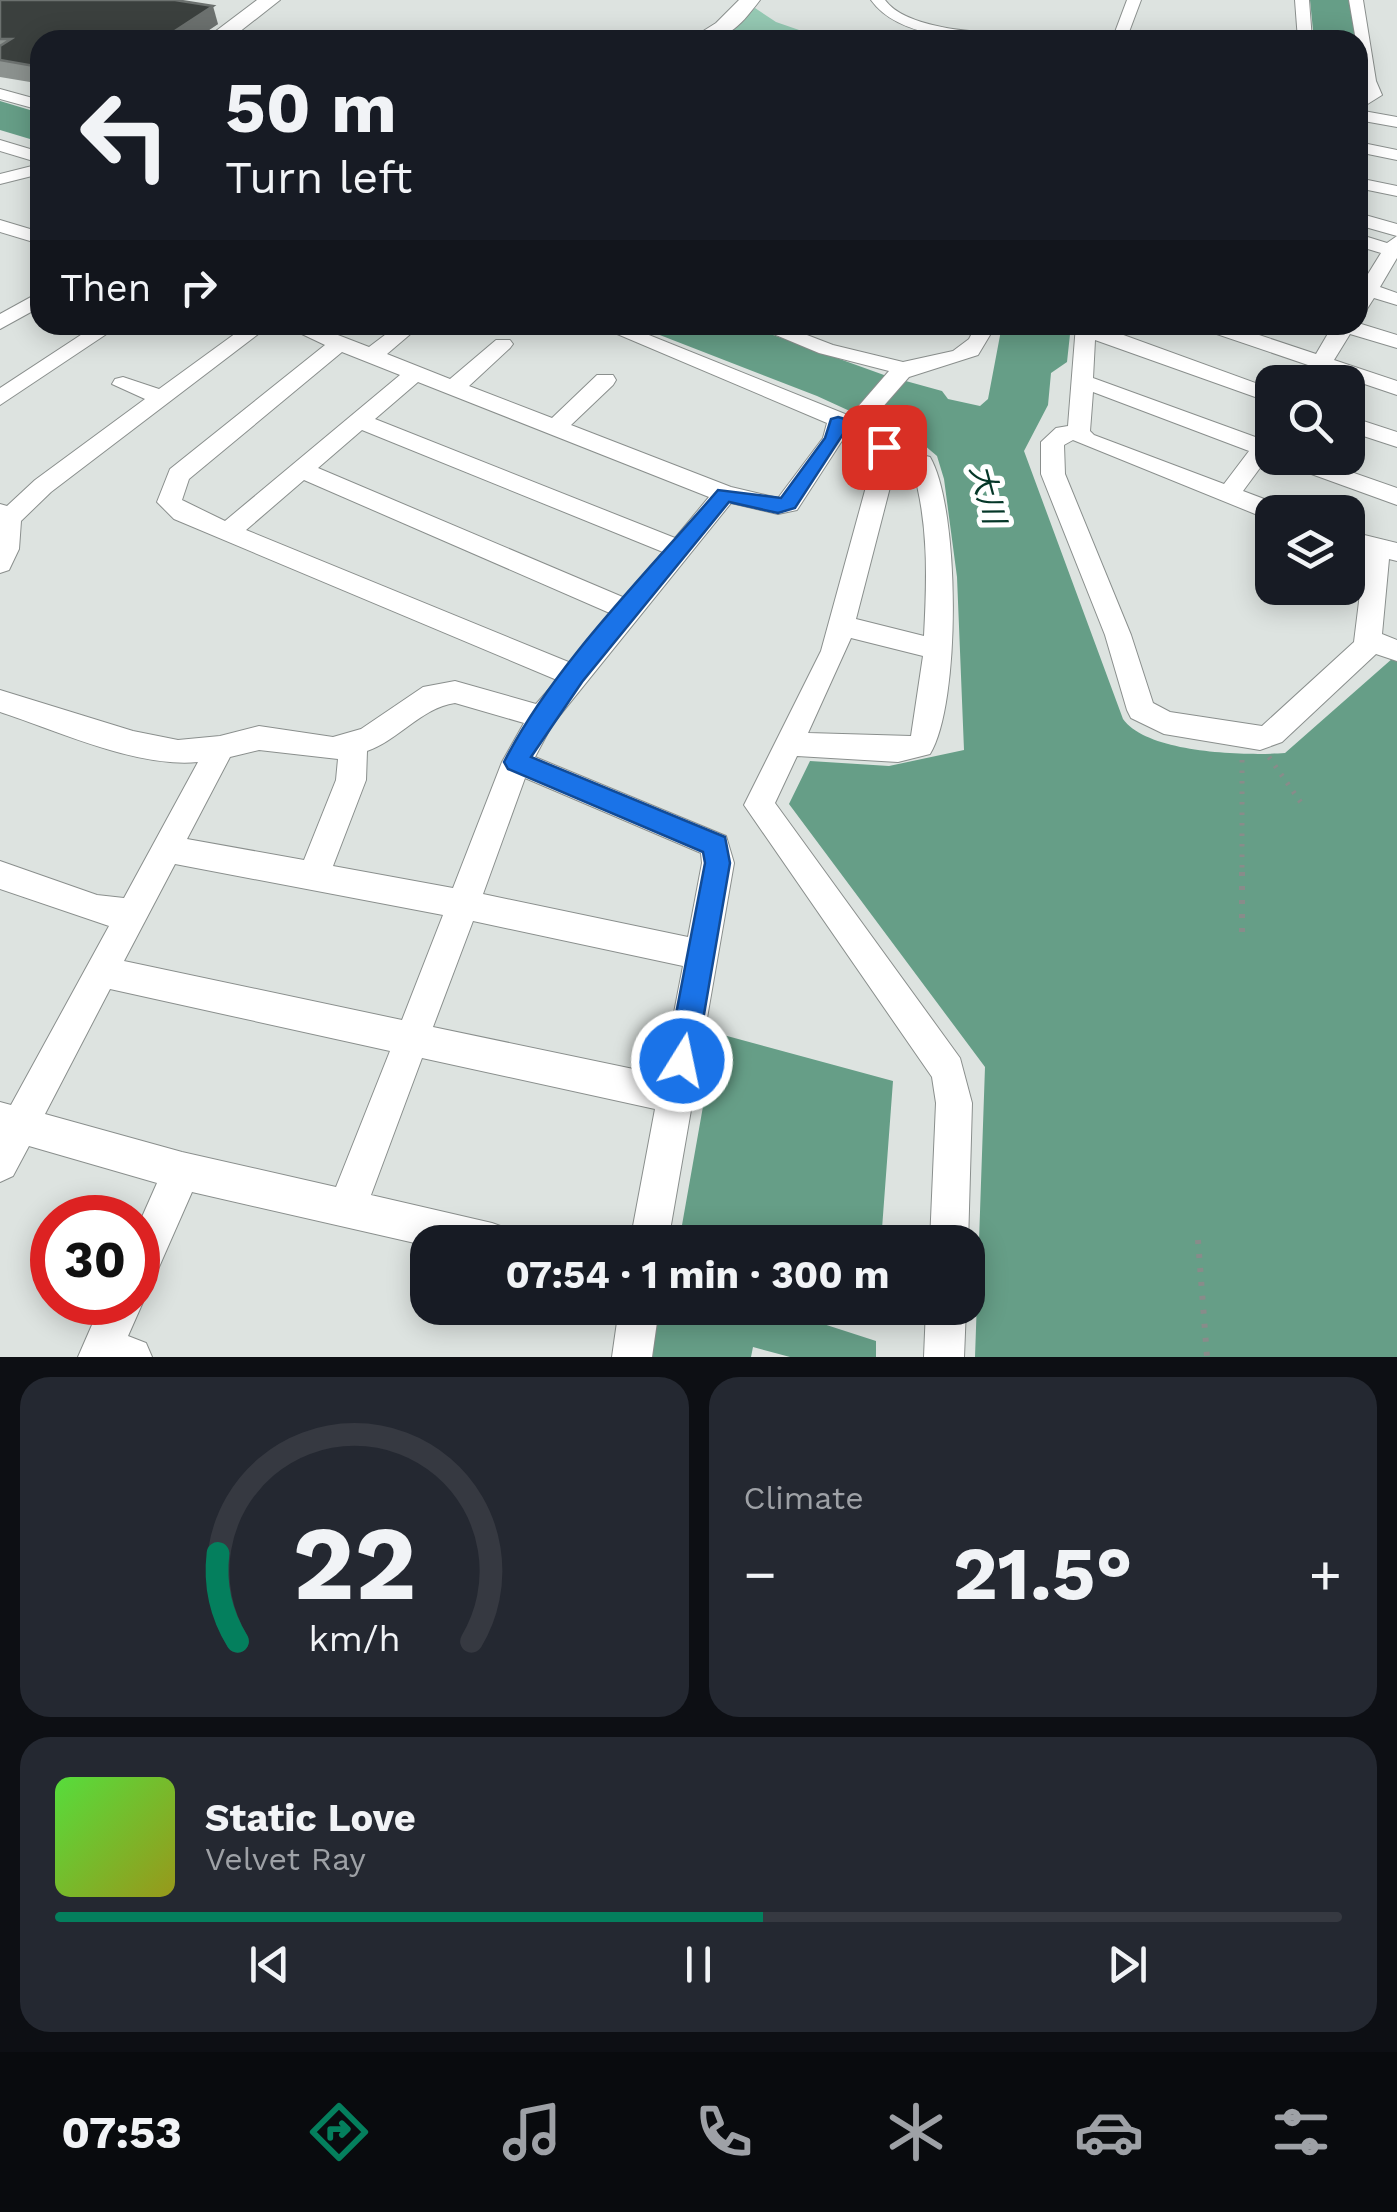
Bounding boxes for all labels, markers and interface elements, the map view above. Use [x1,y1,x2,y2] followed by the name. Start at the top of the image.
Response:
[225,67,397,149] text: 50 m
[60,70,190,200] icon: left
[225,151,412,204] text: Turn left
[171,260,226,315] icon: right
[60,266,151,310] text: Then
[1255,365,1365,605] map controls
[1255,365,1365,475] button: search
[842,405,927,490] pin
[857,420,912,475] icon: arrive
[963,460,1013,530] water label: 大川
[1255,495,1365,605] button: layers
[630,1009,734,1113] position arrow
[30,1195,160,1325] speed limit sign: 30
[506,1253,889,1297] text: 07:54 · 1 min · 300 m
[744,1479,864,1517] text: Climate
[292,1502,416,1624] text: 22
[953,1529,1133,1617] text: 21.5°
[744,1542,777,1606] text: −
[1309,1542,1342,1606] text: +
[308,1618,400,1660] text: km/h
[205,1796,416,1840] text: Static Love
[205,1840,366,1878] text: Velvet Ray
[242,1937,297,1992] icon: previous
[671,1937,726,1992] icon: pause
[1100,1937,1155,1992] icon: next
[304,2097,374,2167] icon: directions
[497,2097,567,2167] icon: music
[689,2097,759,2167] icon: phone
[881,2097,951,2167] icon: climate
[1074,2097,1144,2167] icon: car
[1266,2097,1336,2167] icon: filters
[61,2106,182,2159] text: 07:53

